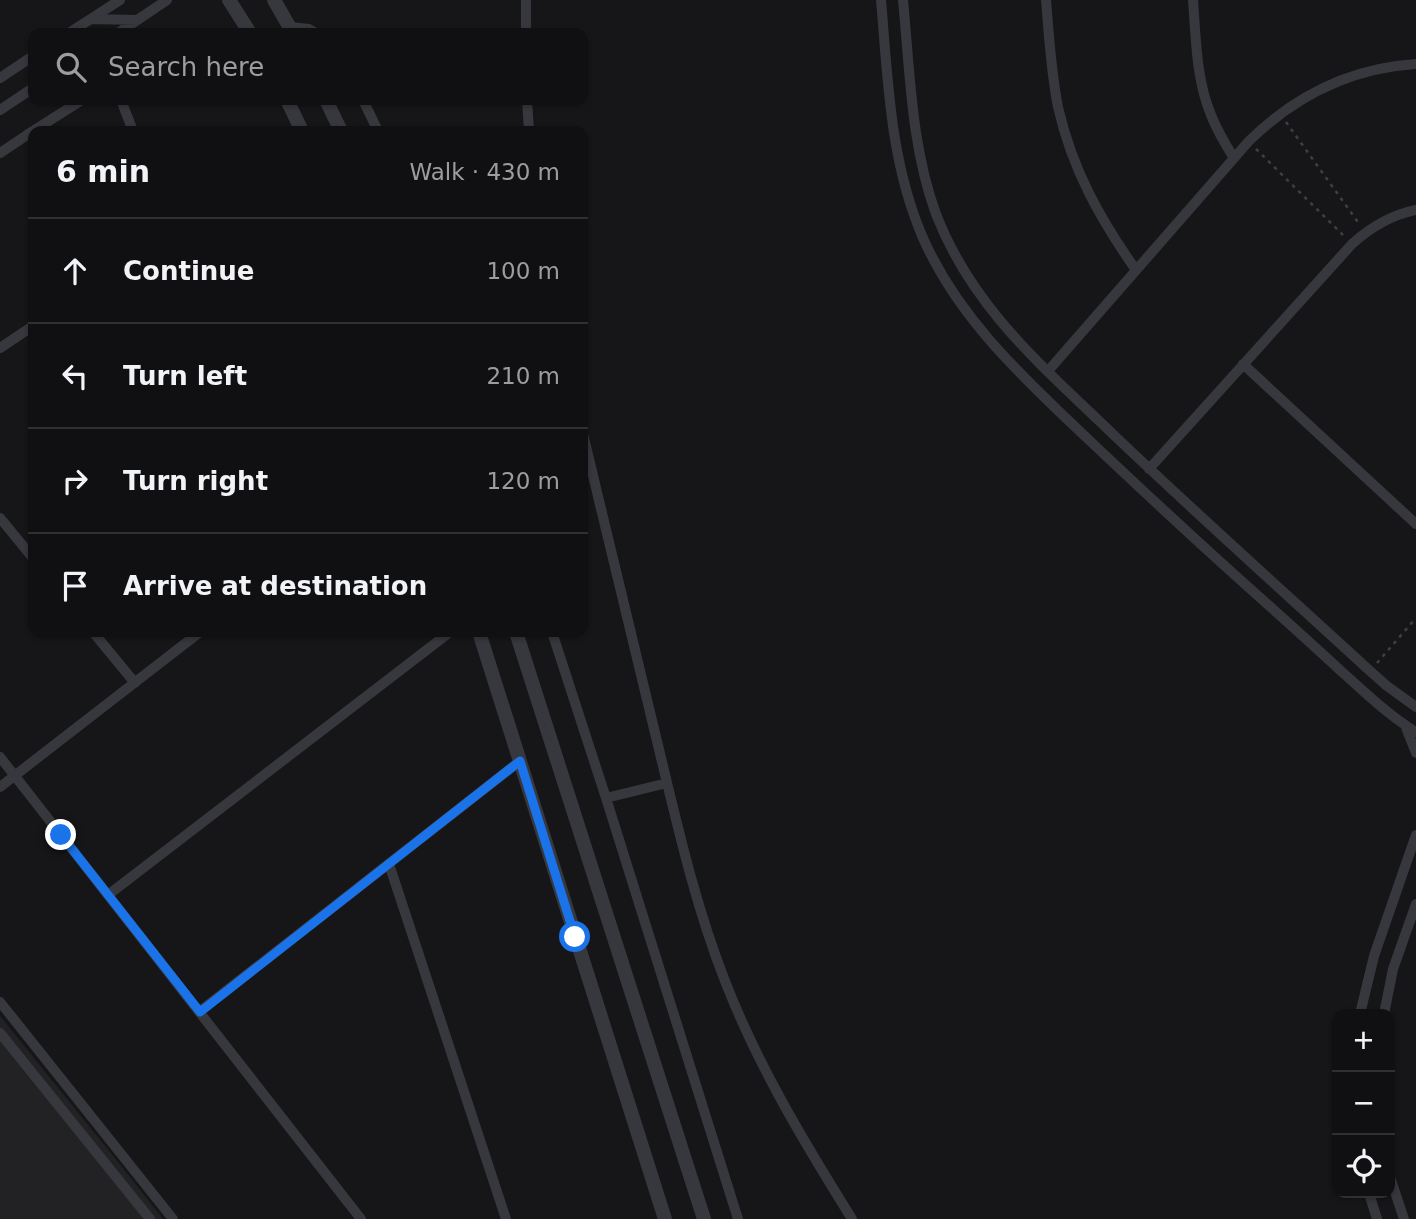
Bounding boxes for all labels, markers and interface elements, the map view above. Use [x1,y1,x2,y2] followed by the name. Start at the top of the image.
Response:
[28,28,588,105] search box
[52,48,90,86] icon: search
[108,52,264,82] text: Search here
[56,154,150,189] text: 6 min
[409,159,560,185] text: Walk · 430 m
[56,252,94,290] icon: ahead
[123,256,254,286] text: Continue
[486,258,560,284] text: 100 m
[56,357,94,395] icon: left
[123,361,247,391] text: Turn left
[486,363,560,389] text: 210 m
[56,462,94,500] icon: right
[123,466,268,496] text: Turn right
[486,468,560,494] text: 120 m
[56,567,94,605] icon: arrive
[123,571,427,601] text: Arrive at destination
[45,819,76,850] route end
[559,921,590,952] route start
[1332,1009,1395,1198] map controls
[1332,1009,1395,1072] button: +
[1332,1072,1395,1135] button: −
[1332,1135,1395,1198] button: locate

